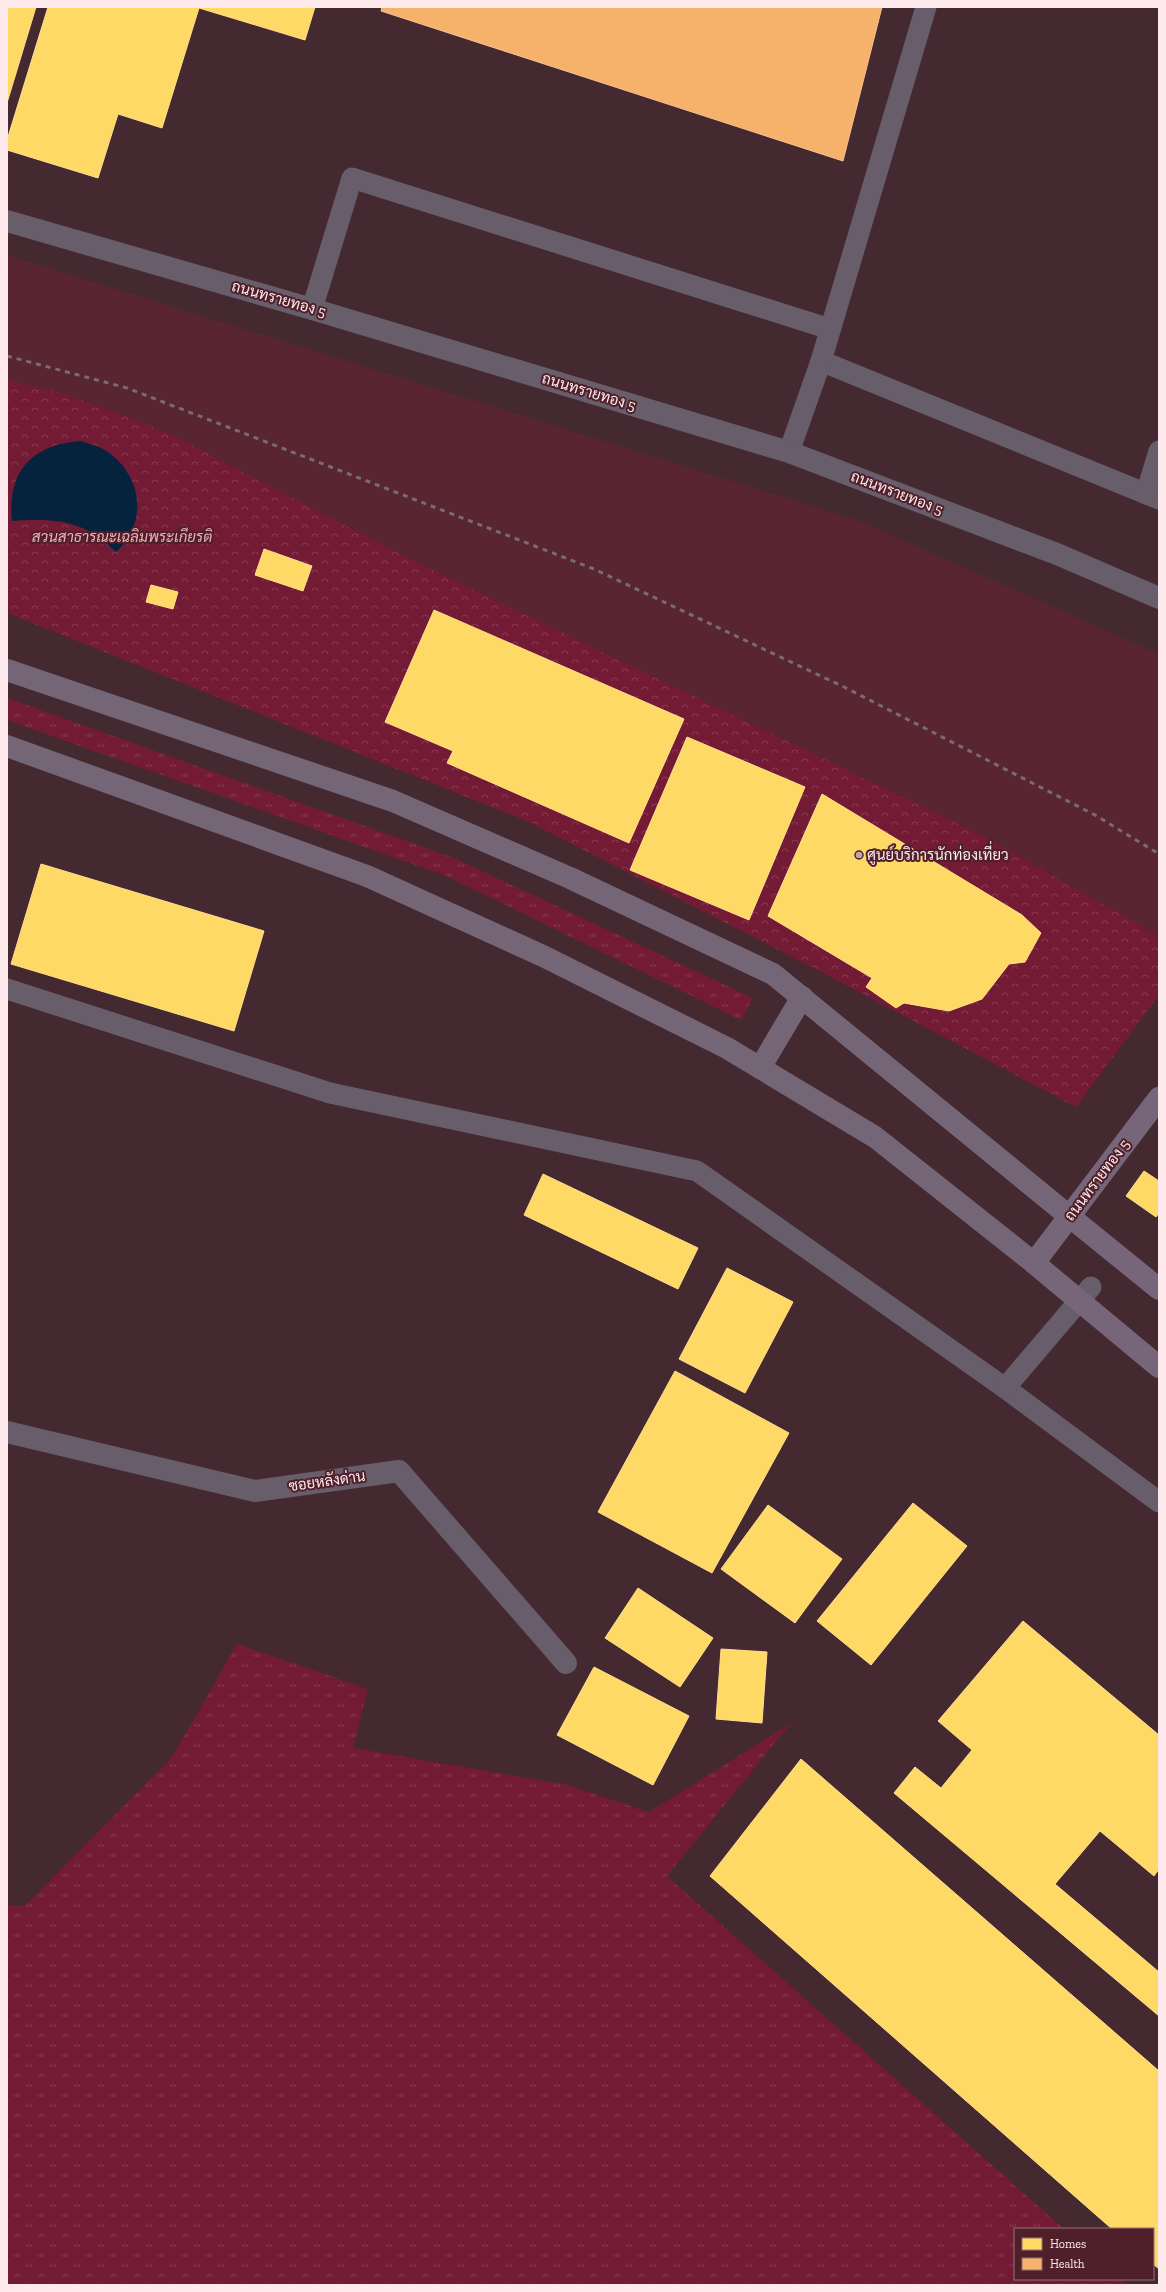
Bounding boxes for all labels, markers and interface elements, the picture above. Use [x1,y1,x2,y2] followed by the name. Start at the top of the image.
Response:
[230,277,329,321] street label: ถนนทรายทอง 5
[540,369,638,415] street label: ถนนทรายทอง 5
[848,467,946,519] street label: ถนนทรายทอง 5
[32,527,213,546] park label: สวนสาธารณะเฉลิมพระเกียรติ
[867,840,1009,865] place label: ศูนย์บริการนักท่องเที่ยว
[854,850,864,860] marker: ศูนย์บริการนักท่องเที่ยว
[1061,1135,1134,1224] street label: ถนนทรายทอง 5
[287,1466,367,1495] street label: ซอยหลังด่าน
[1014,2228,1154,2280] legend
[1050,2237,1086,2251] text: Homes
[1050,2257,1085,2271] text: Health

